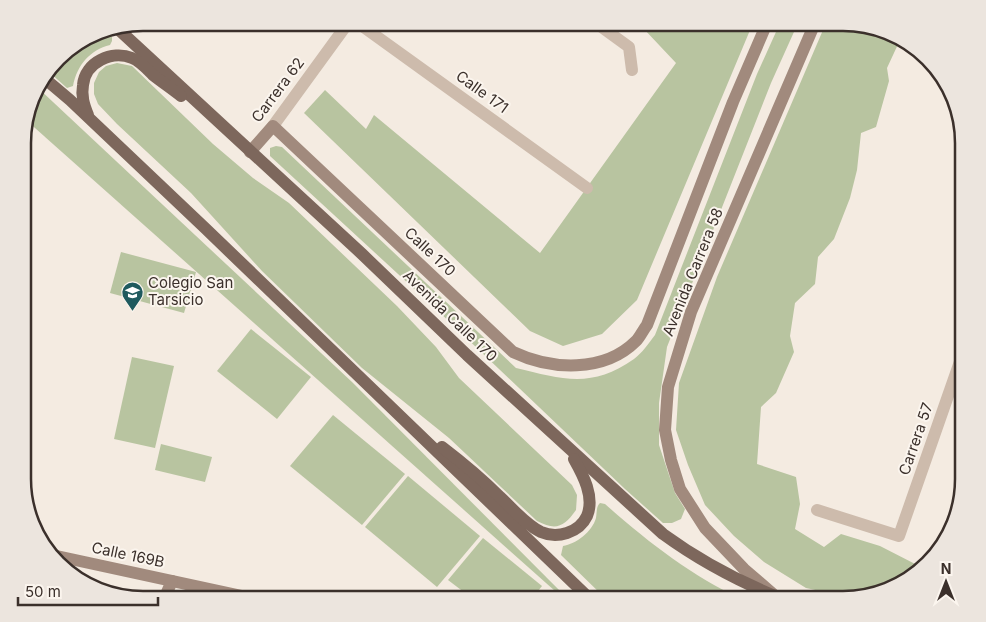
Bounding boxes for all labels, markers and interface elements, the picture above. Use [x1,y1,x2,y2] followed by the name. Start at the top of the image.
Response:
[247,54,308,126] street label: Carrera 62
[452,66,512,117] street label: Calle 171
[658,205,727,339] street label: Avenida Carrera 58
[401,223,460,280] street label: Calle 170
[399,266,502,366] street label: Avenida Calle 170
[148,273,233,309] place label: Colegio San Tarsicio
[120,280,144,311] school or university icon: Colegio San Tarsicio
[894,400,937,478] street label: Carrera 57
[90,538,166,572] street label: Calle 169B
[921,557,971,607] north arrow
[941,560,951,577] text: N
[18,574,158,606] scale bar
[25,582,61,601] text: 50 m

